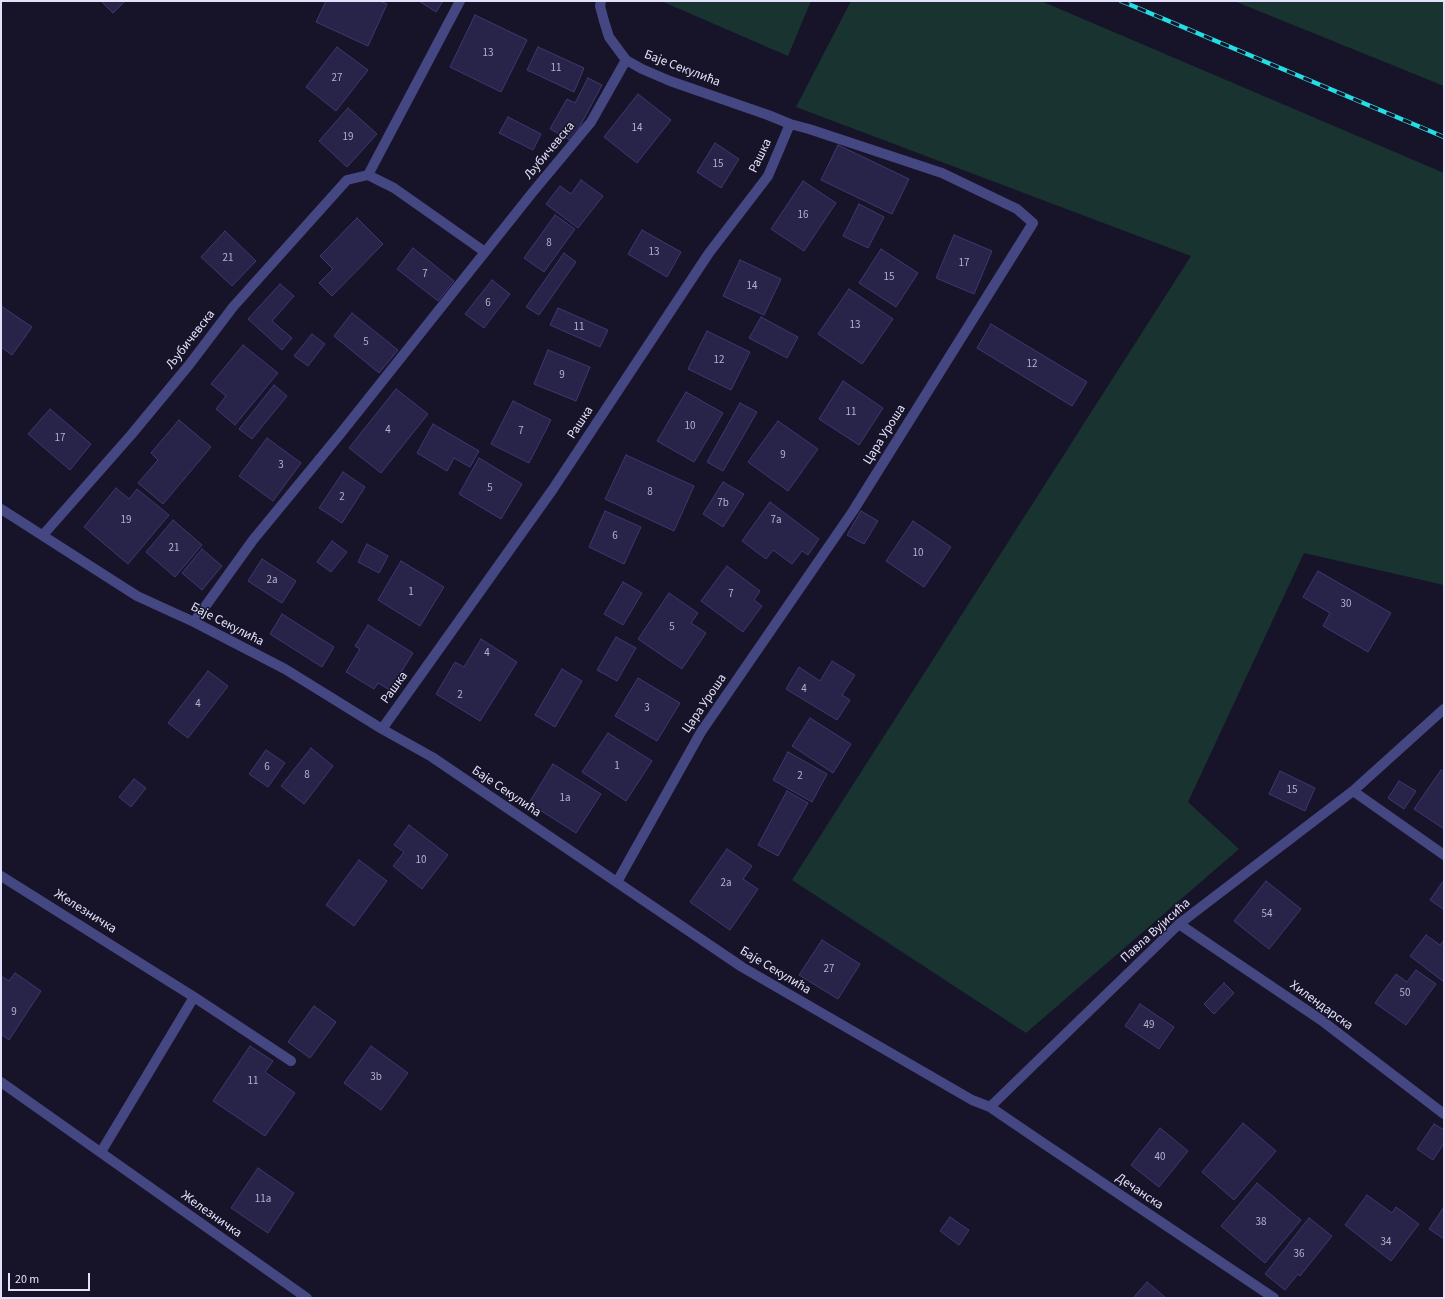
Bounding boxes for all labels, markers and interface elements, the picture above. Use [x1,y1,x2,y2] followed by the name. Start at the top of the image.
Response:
[483,47,493,61] house number: 13
[642,47,722,91] street label: Баје Секулића
[551,62,561,76] house number: 11
[332,72,342,86] house number: 27
[521,119,579,183] street label: Љубичевска
[632,122,642,136] house number: 14
[343,131,353,145] house number: 19
[746,136,776,176] street label: Рашка
[713,158,723,172] house number: 15
[798,209,808,223] house number: 16
[546,237,552,251] house number: 8
[649,246,659,260] house number: 13
[223,252,233,266] house number: 21
[959,257,969,271] house number: 17
[422,268,428,282] house number: 7
[884,271,894,285] house number: 15
[747,280,757,294] house number: 14
[485,297,491,311] house number: 6
[163,307,219,373] street label: Љубичевска
[850,319,860,333] house number: 13
[574,321,584,335] house number: 11
[363,336,369,350] house number: 5
[714,354,724,368] house number: 12
[1027,358,1037,372] house number: 12
[559,369,565,383] house number: 9
[860,402,910,468] street label: Цара Уроша
[565,404,597,442] street label: Рашка
[846,406,856,420] house number: 11
[685,420,695,434] house number: 10
[385,424,391,438] house number: 4
[518,425,524,439] house number: 7
[55,432,65,446] house number: 17
[780,449,786,463] house number: 9
[278,459,284,473] house number: 3
[487,482,493,496] house number: 5
[647,486,653,500] house number: 8
[339,491,345,505] house number: 2
[717,497,729,511] house number: 7b
[121,514,131,528] house number: 19
[770,514,782,528] house number: 7a
[612,530,618,544] house number: 6
[169,542,179,556] house number: 21
[913,547,923,561] house number: 10
[266,574,278,588] house number: 2a
[408,586,414,600] house number: 1
[728,588,734,602] house number: 7
[1341,598,1351,612] house number: 30
[188,600,266,650] street label: Баје Секулића
[669,621,675,635] house number: 5
[484,647,490,661] house number: 4
[378,669,412,707] street label: Рашка
[680,671,730,737] street label: Цара Уроша
[801,683,807,697] house number: 4
[457,689,463,703] house number: 2
[195,698,201,712] house number: 4
[644,702,650,716] house number: 3
[614,760,620,774] house number: 1
[264,761,270,775] house number: 6
[468,763,544,821] street label: Баје Секулића
[304,769,310,783] house number: 8
[797,770,803,784] house number: 2
[1287,784,1297,798] house number: 15
[559,792,571,806] house number: 1a
[416,854,426,868] house number: 10
[720,877,732,891] house number: 2a
[51,887,119,937] street label: Железничка
[1118,896,1194,966] street label: Павла Вујисића
[1262,908,1272,922] house number: 54
[737,944,813,998] street label: Баје Секулића
[824,963,834,977] house number: 27
[1286,978,1356,1034] street label: Хилендарска
[1400,987,1410,1001] house number: 50
[11,1006,17,1020] house number: 9
[1144,1019,1154,1033] house number: 49
[370,1071,382,1085] house number: 3b
[248,1075,258,1089] house number: 11
[1155,1151,1165,1165] house number: 40
[1112,1170,1166,1214] street label: Дечанска
[178,1188,244,1242] street label: Железничка
[255,1193,271,1207] house number: 11a
[1256,1216,1266,1230] house number: 38
[1381,1236,1391,1250] house number: 34
[1294,1248,1304,1262] house number: 36
[10,1265,92,1291] scale bar
[15,1271,39,1288] text: 20 m

